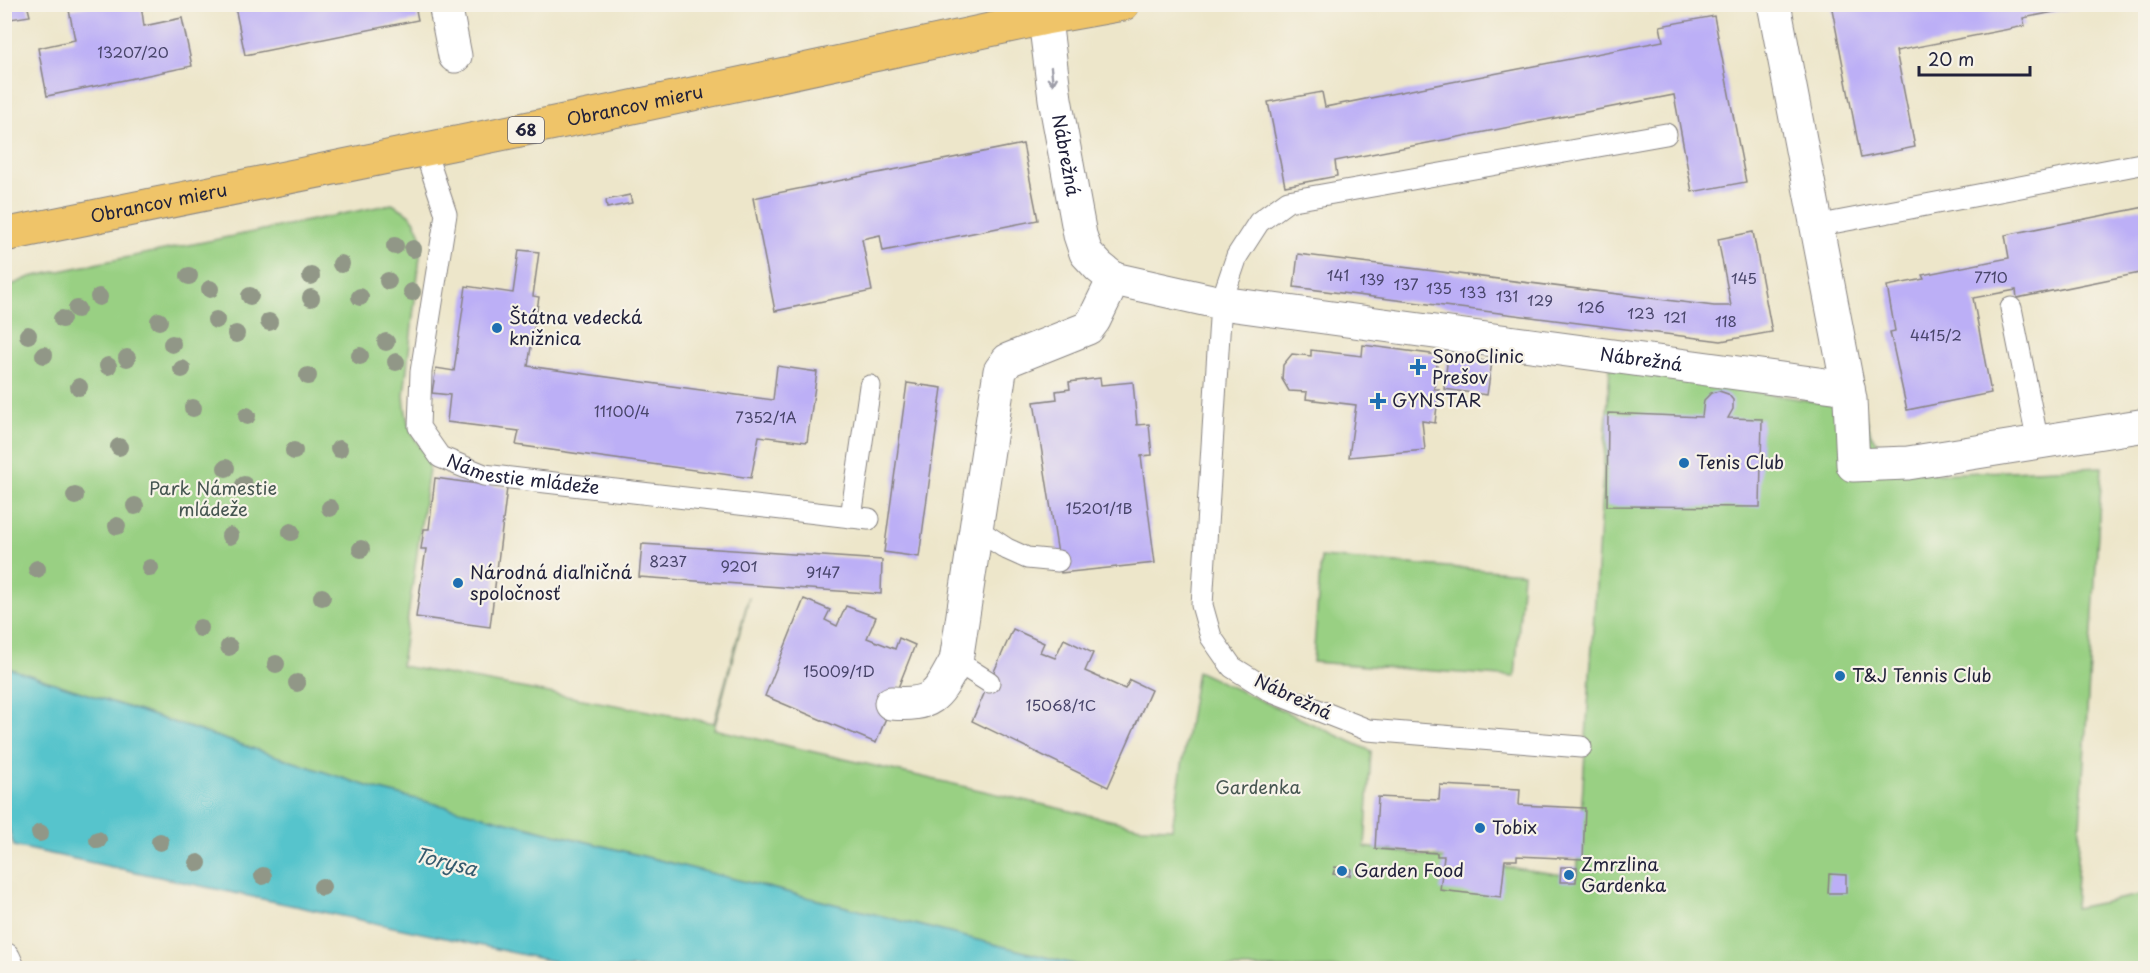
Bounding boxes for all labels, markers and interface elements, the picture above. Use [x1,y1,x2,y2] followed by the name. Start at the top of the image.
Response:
[1919,39,2030,77] scale bar
[97,40,169,63] house number: 13207/20
[1928,45,1974,72] text: 20 m
[1047,65,1058,85] one-way arrow
[564,77,705,132] street label: Obrancov mieru
[1046,112,1088,199] street label: Nábrežná
[508,117,544,143] road number: 68
[88,175,229,229] street label: Obrancov mieru
[1327,263,1349,286] house number: 141
[1974,265,2008,288] house number: 7710
[1731,266,1757,289] house number: 145
[1359,267,1385,290] house number: 139
[1394,272,1419,295] house number: 137
[1426,276,1452,299] house number: 135
[1460,280,1486,303] house number: 133
[1496,284,1518,307] house number: 131
[1527,288,1553,311] house number: 129
[1577,295,1605,318] house number: 126
[1627,301,1655,324] house number: 123
[509,303,643,351] place label: Štátna vedecká knižnica
[1663,305,1687,328] house number: 121
[1715,309,1737,332] house number: 118
[490,321,504,335] marker: Štátna vedecká knižnica
[1910,323,1962,346] house number: 4415/2
[1599,340,1685,378] street label: Nábrežná
[1432,342,1524,390] place label: SonoClinic Prešov
[1409,358,1427,376] marker: SonoClinic Prešov
[1392,386,1482,413] place label: GYNSTAR
[1369,392,1387,410] marker: GYNSTAR
[594,399,650,422] house number: 11100/4
[735,405,797,428] house number: 7352/1A
[443,446,601,500] street label: Námestie mládeže
[1696,448,1784,475] place label: Tenis Club
[1677,456,1691,470] marker: Tenis Club
[149,474,277,522] park label: Park Námestie mládeže
[1066,496,1132,519] house number: 15201/1B
[649,549,687,572] house number: 8237
[720,554,758,577] house number: 9201
[470,558,633,606] place label: Národná diaľničná spoločnosť
[806,560,841,583] house number: 9147
[451,576,465,590] marker: Národná diaľničná spoločnosť
[803,659,875,682] house number: 15009/1D
[1852,661,1991,688] place label: T&J Tennis Club
[1250,666,1338,726] street label: Nábrežná
[1833,669,1847,683] marker: T&J Tennis Club
[1026,693,1096,716] house number: 15068/1C
[1215,773,1301,800] park label: Gardenka
[1492,813,1537,840] place label: Tobix
[1473,821,1487,835] marker: Tobix
[412,839,481,883] water label: Torysa
[1581,850,1667,898] place label: Zmrzlina Gardenka
[1354,856,1464,883] place label: Garden Food
[1335,864,1349,878] marker: Garden Food
[1562,868,1576,882] marker: Zmrzlina Gardenka

